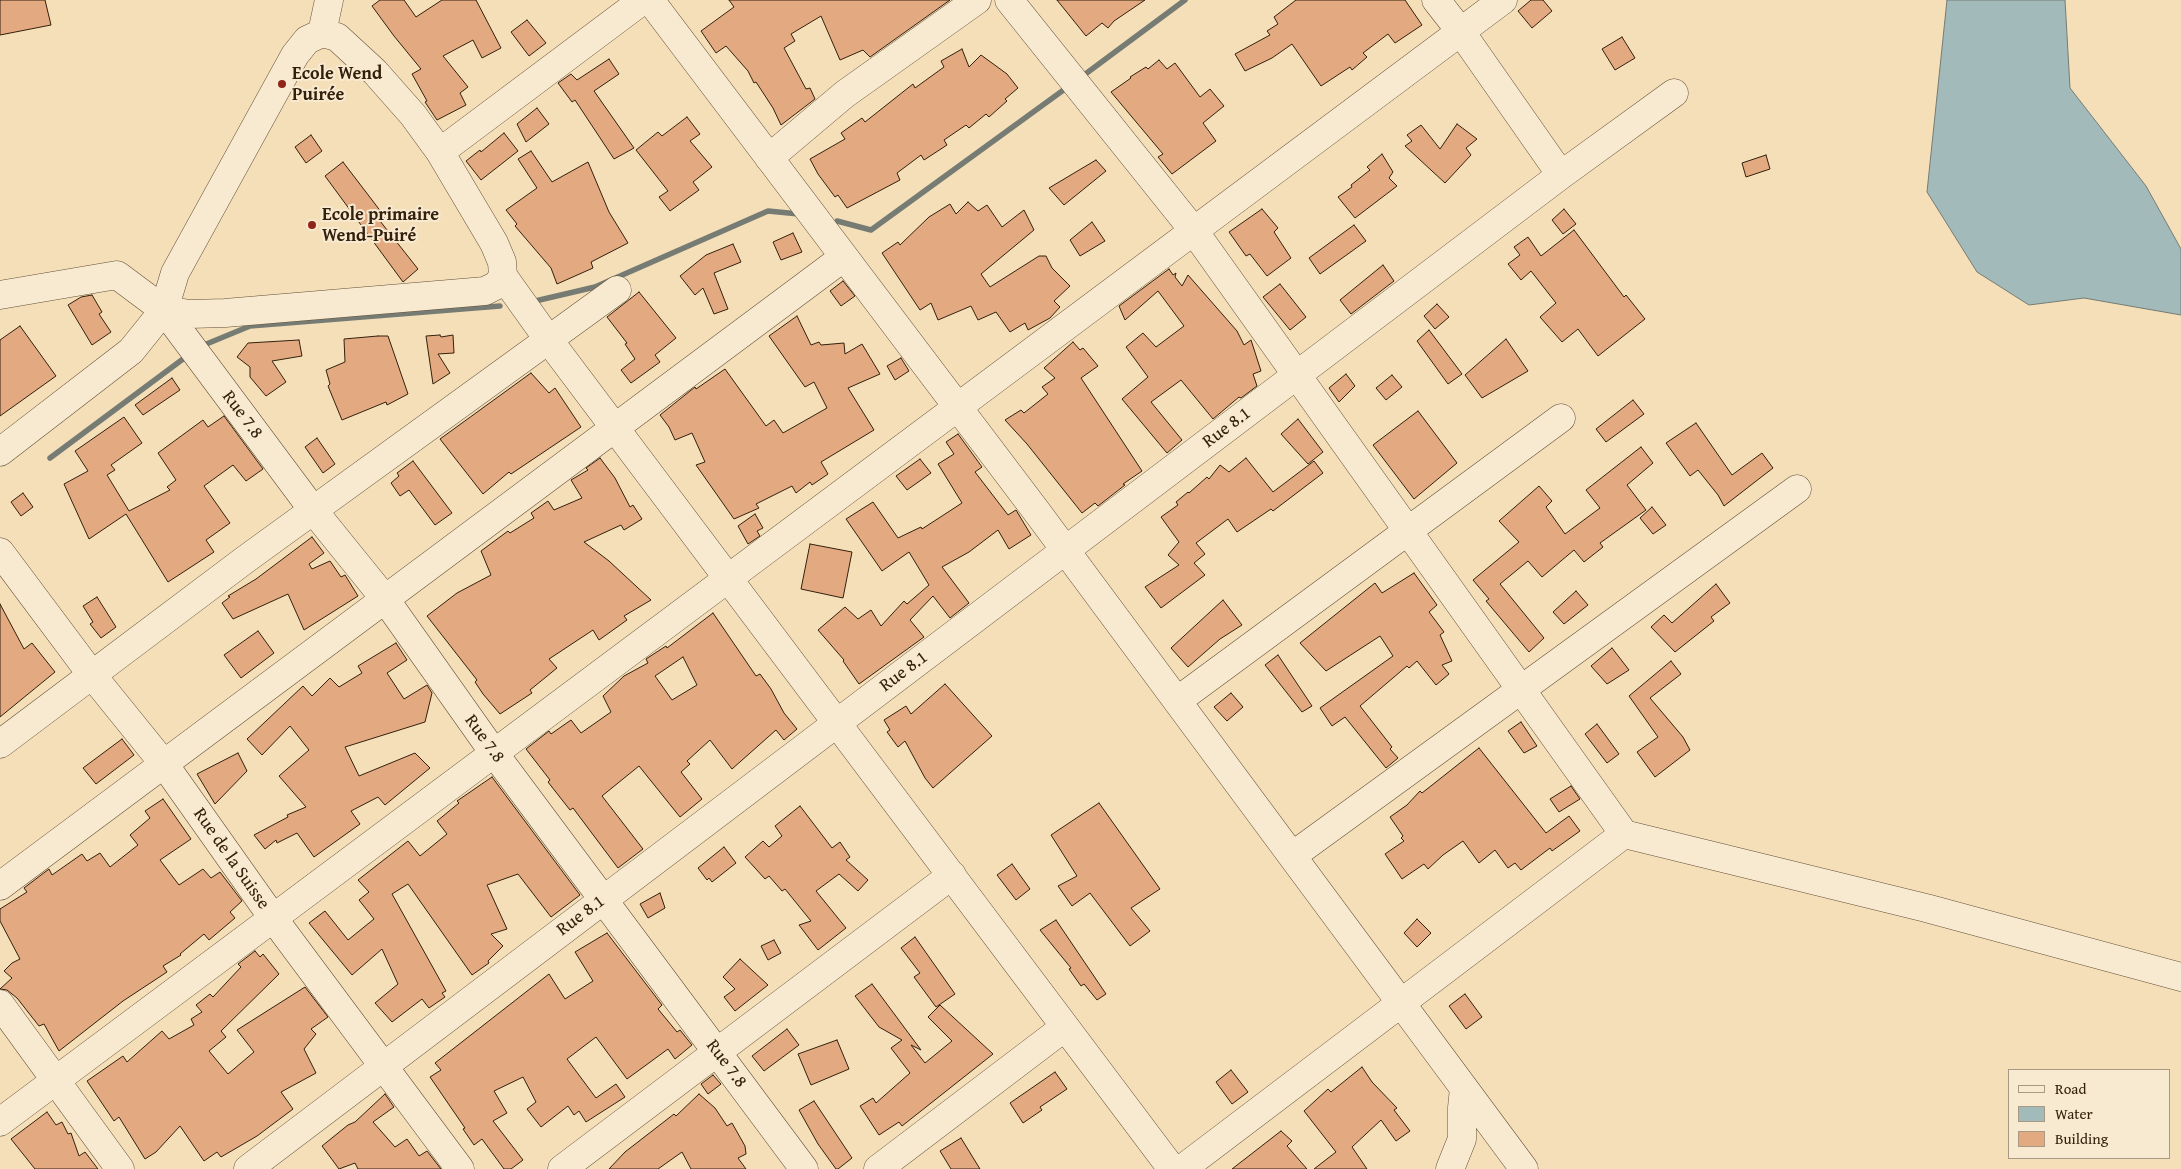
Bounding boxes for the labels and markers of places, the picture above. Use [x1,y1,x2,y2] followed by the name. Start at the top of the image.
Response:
[292,63,382,106] place label: Ecole Wend Puirée
[276,78,288,90] marker: Ecole Wend Puirée
[322,204,439,246] place label: Ecole primaire Wend-Puiré
[306,219,318,231] marker: Ecole primaire Wend-Puiré

